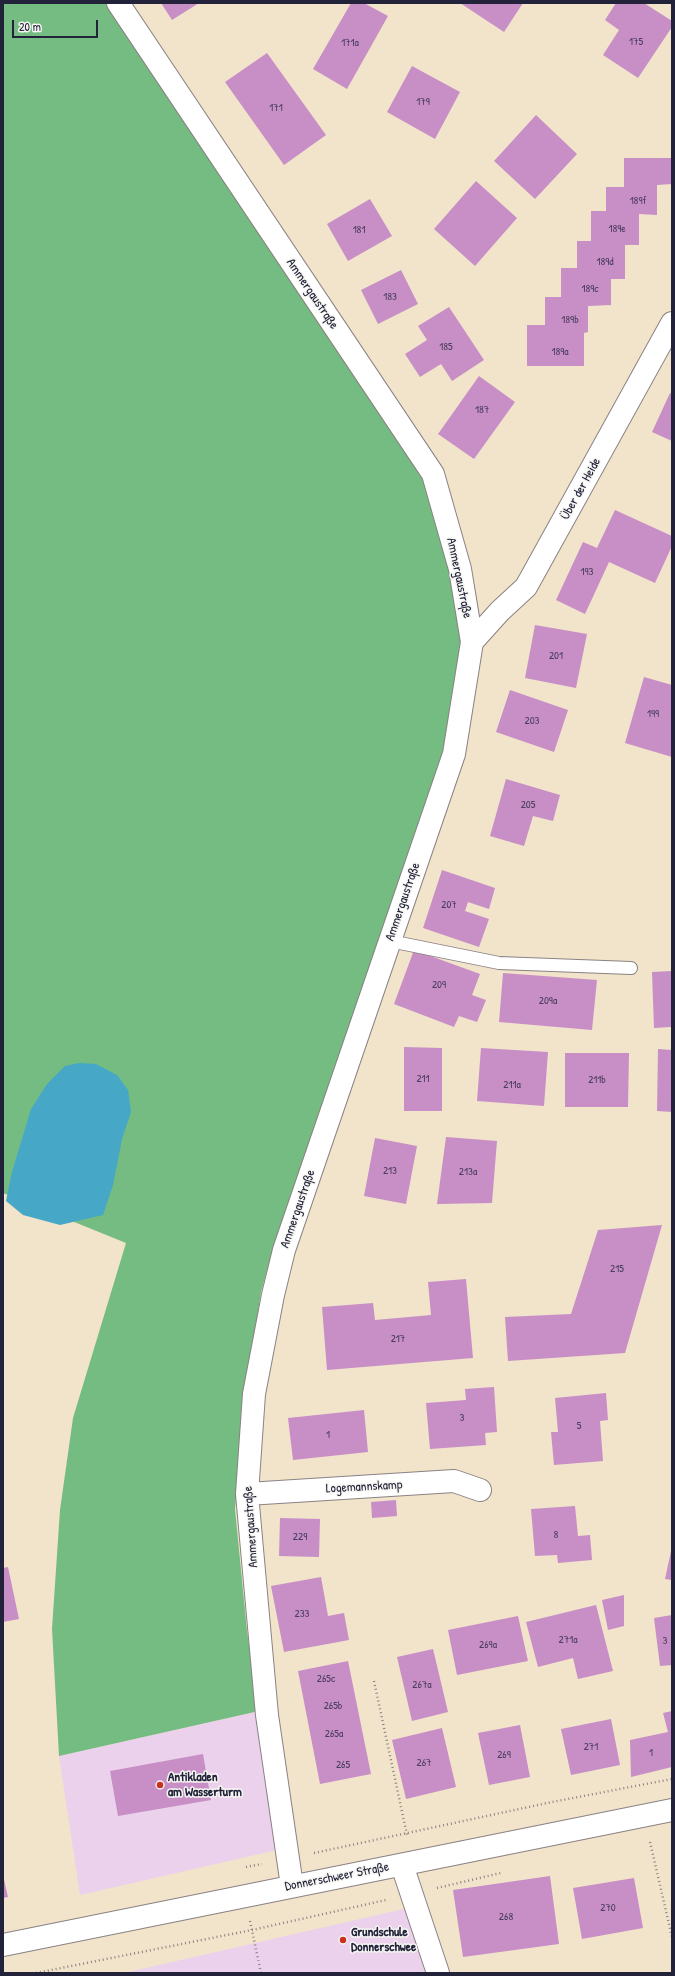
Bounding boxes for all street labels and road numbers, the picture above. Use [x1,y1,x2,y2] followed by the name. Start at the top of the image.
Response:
[283,256,341,332] street label: Ammergaustraße
[558,455,604,523] street label: Über der Heide
[443,536,475,620] street label: Ammergaustraße
[382,861,424,943] street label: Ammergaustraße
[277,1168,319,1250] street label: Ammergaustraße
[325,1477,403,1497] street label: Logemannskamp
[240,1486,262,1568] street label: Ammergaustraße
[284,1859,390,1895] street label: Donnerschweer Straße

